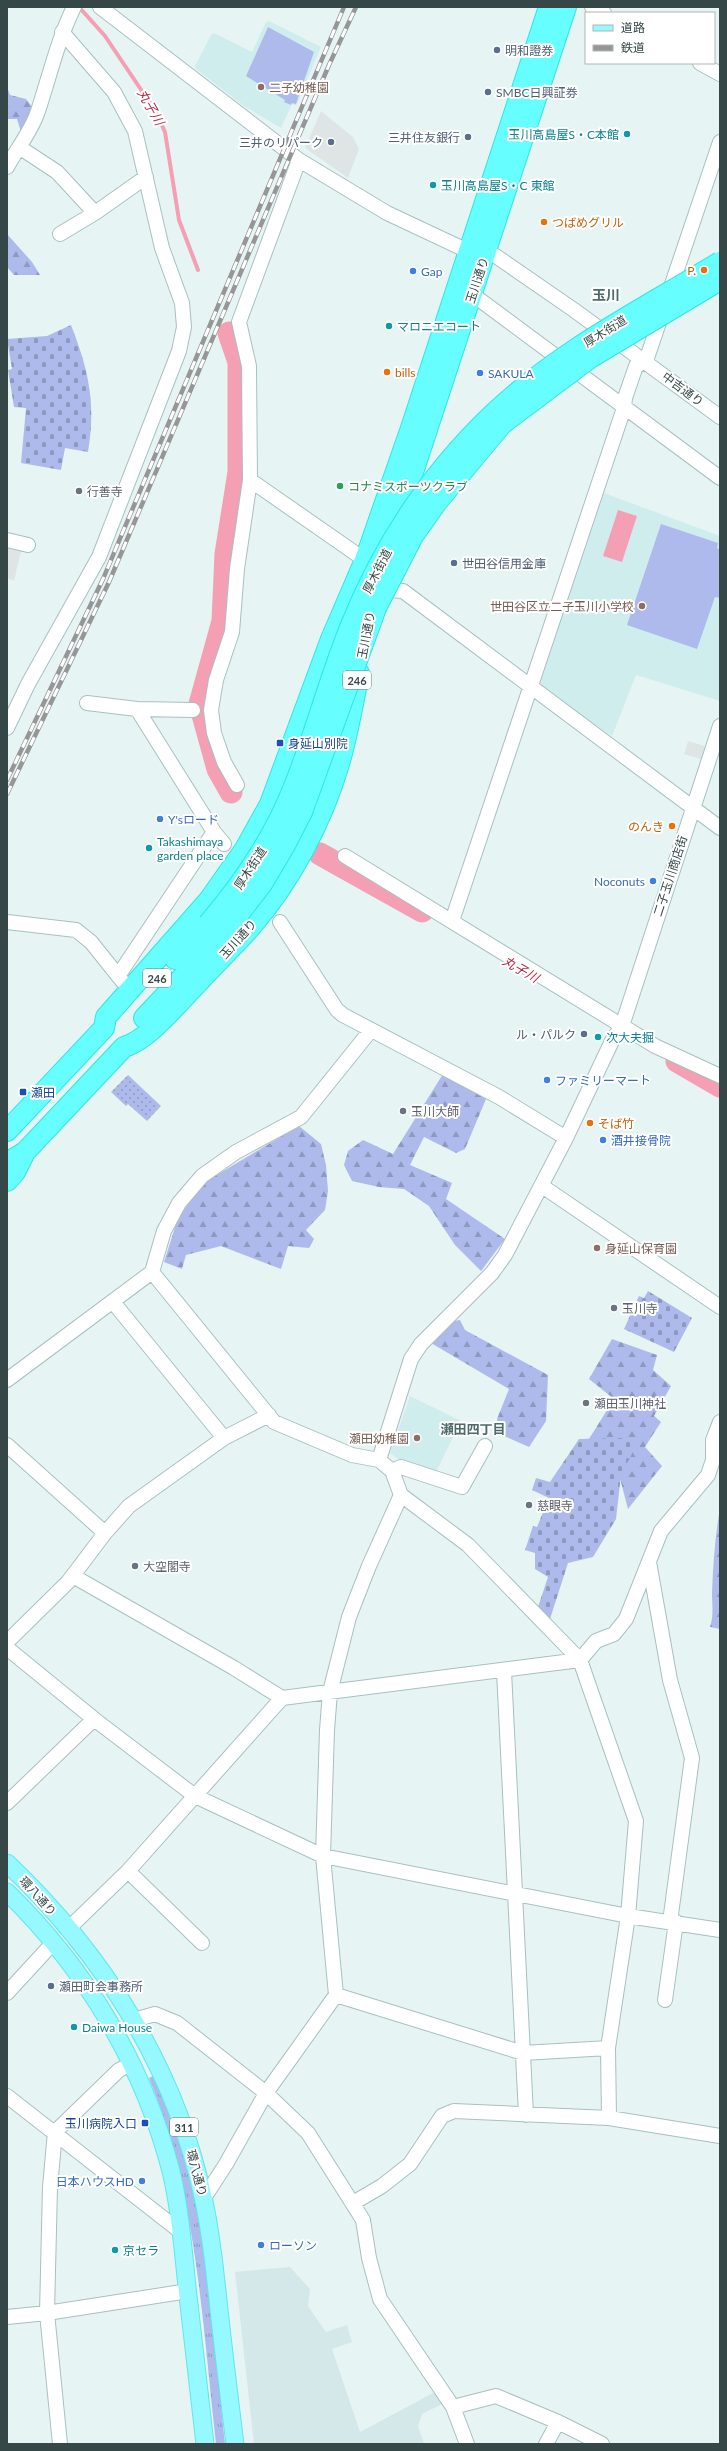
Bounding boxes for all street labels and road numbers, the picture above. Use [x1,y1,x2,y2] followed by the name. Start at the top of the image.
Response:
[462,255,492,305] street label: 玉川通り
[581,312,629,350] street label: 厚木街道
[659,369,707,409] street label: 中吉通り
[359,546,395,596] street label: 厚木街道
[354,610,378,660] street label: 玉川通り
[343,671,371,689] road number: 246
[650,834,690,918] street label: 二子玉川商店街
[231,844,269,892] street label: 厚木街道
[216,916,260,962] street label: 玉川通り
[143,969,171,987] road number: 246
[16,1873,60,1919] street label: 環八通り
[170,2118,198,2136] road number: 311
[184,2148,210,2198] street label: 環八通り

